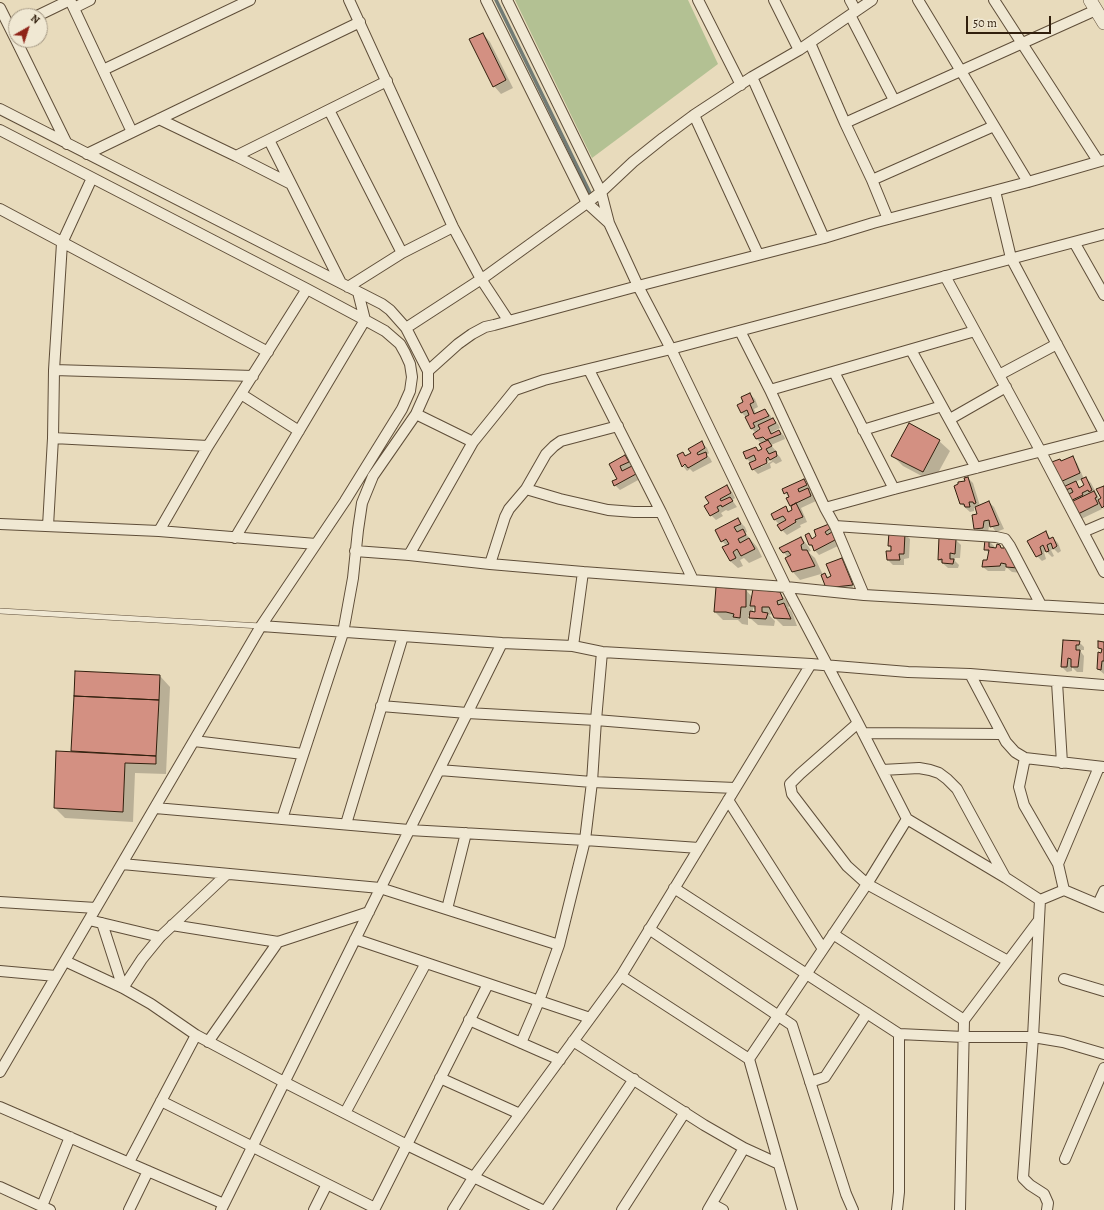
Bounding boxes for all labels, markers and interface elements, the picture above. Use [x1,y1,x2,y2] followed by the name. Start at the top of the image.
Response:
[8,8,48,48] north arrow
[968,8,1053,34] scale bar
[27,11,43,27] text: N
[973,15,997,31] text: 50 m

